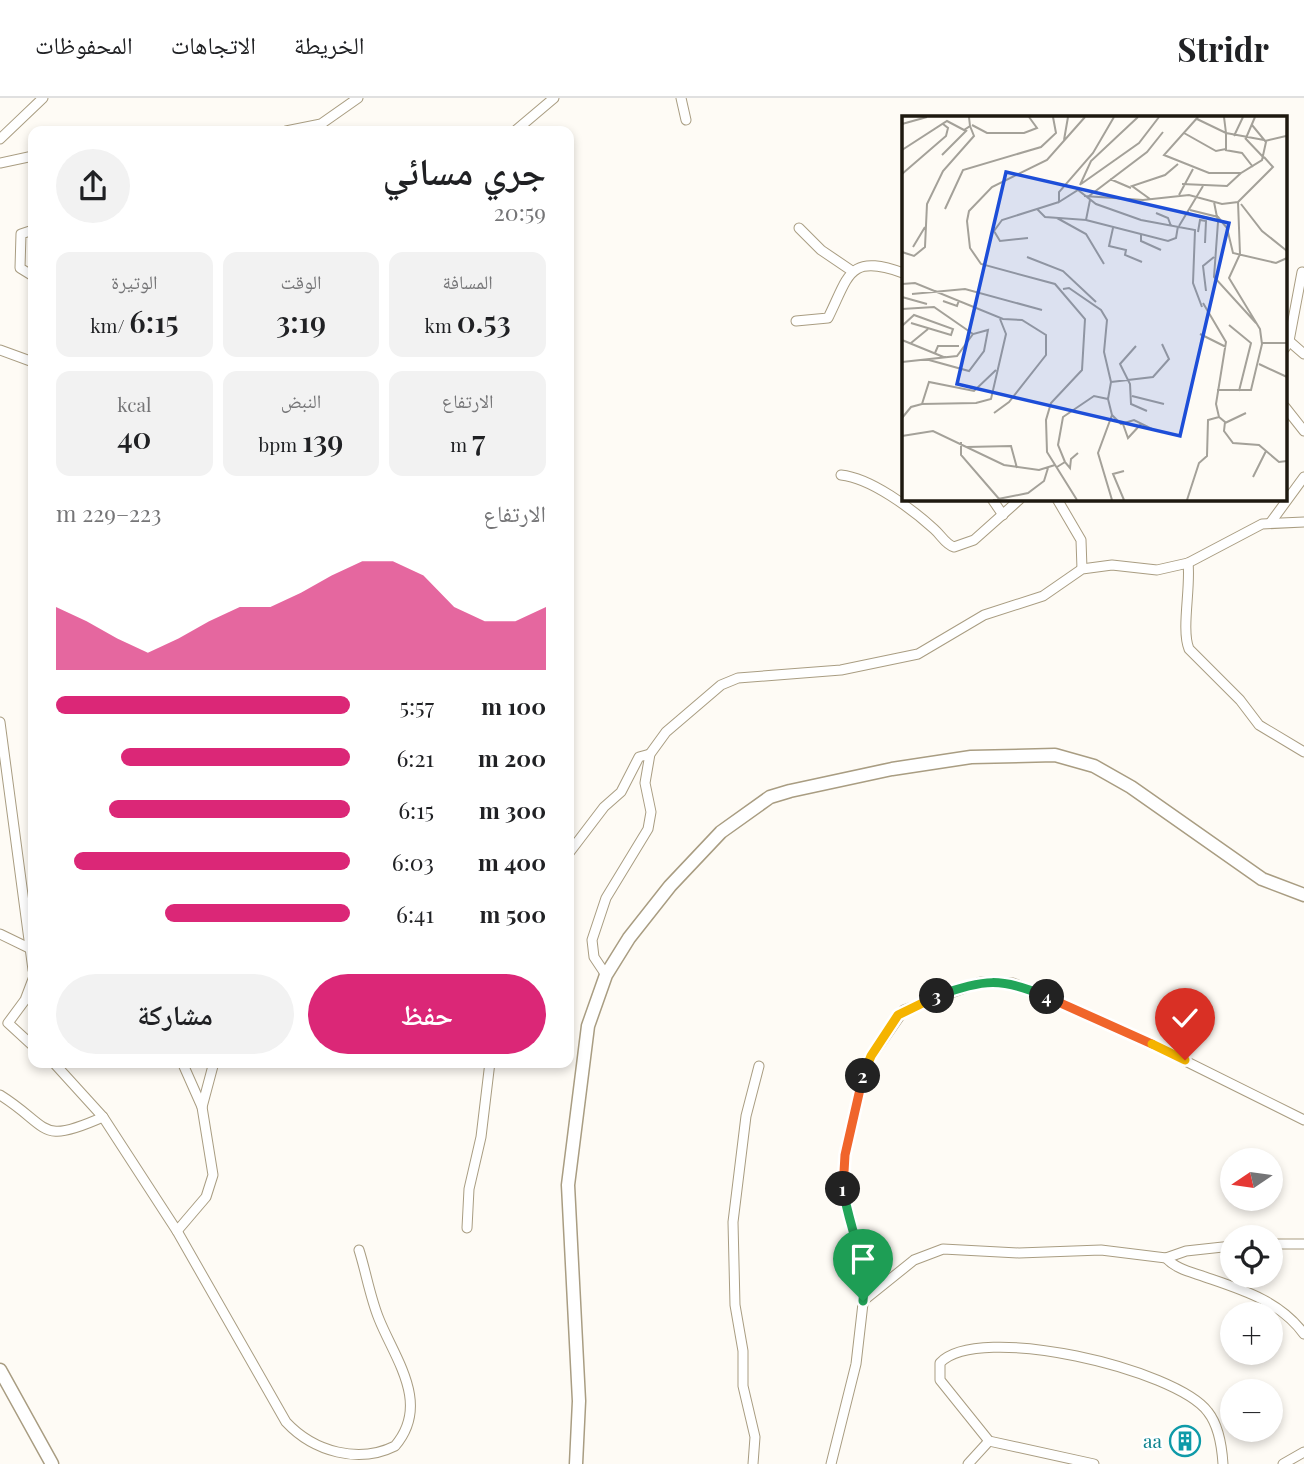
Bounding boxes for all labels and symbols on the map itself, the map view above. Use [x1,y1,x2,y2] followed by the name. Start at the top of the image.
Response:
[902,116,1286,500] inset map
[920,978,954,1014] pin: 3
[1030,979,1064,1014] pin: 4
[1155,988,1215,1060] pin
[846,1058,880,1094] pin: 2
[1220,1148,1283,1211] north arrow
[826,1172,860,1206] pin: 1
[833,1229,893,1301] pin
[1168,1424,1202,1458] building icon: aa
[1143,1427,1163,1453] place label: aa

